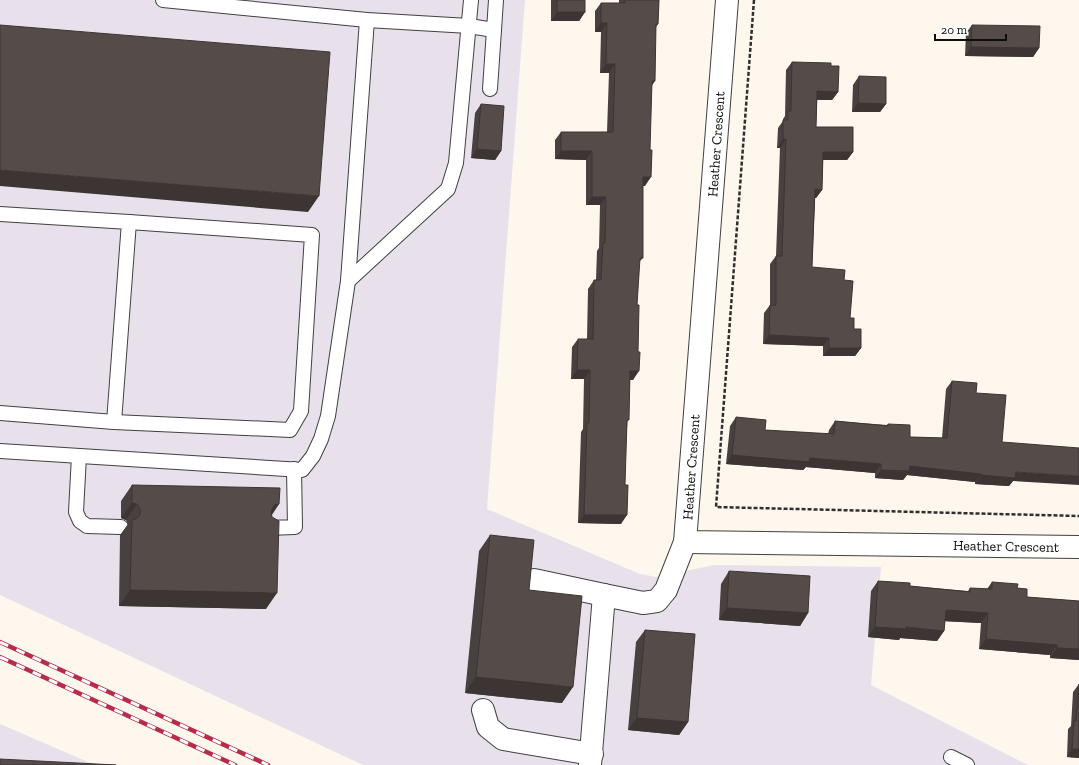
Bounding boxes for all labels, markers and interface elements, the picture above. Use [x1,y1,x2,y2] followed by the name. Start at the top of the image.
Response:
[935,16,1006,42] scale bar
[941,23,968,37] text: 20 m
[704,90,729,197] street label: Heather Crescent
[679,413,704,520] street label: Heather Crescent
[953,537,1060,556] street label: Heather Crescent

